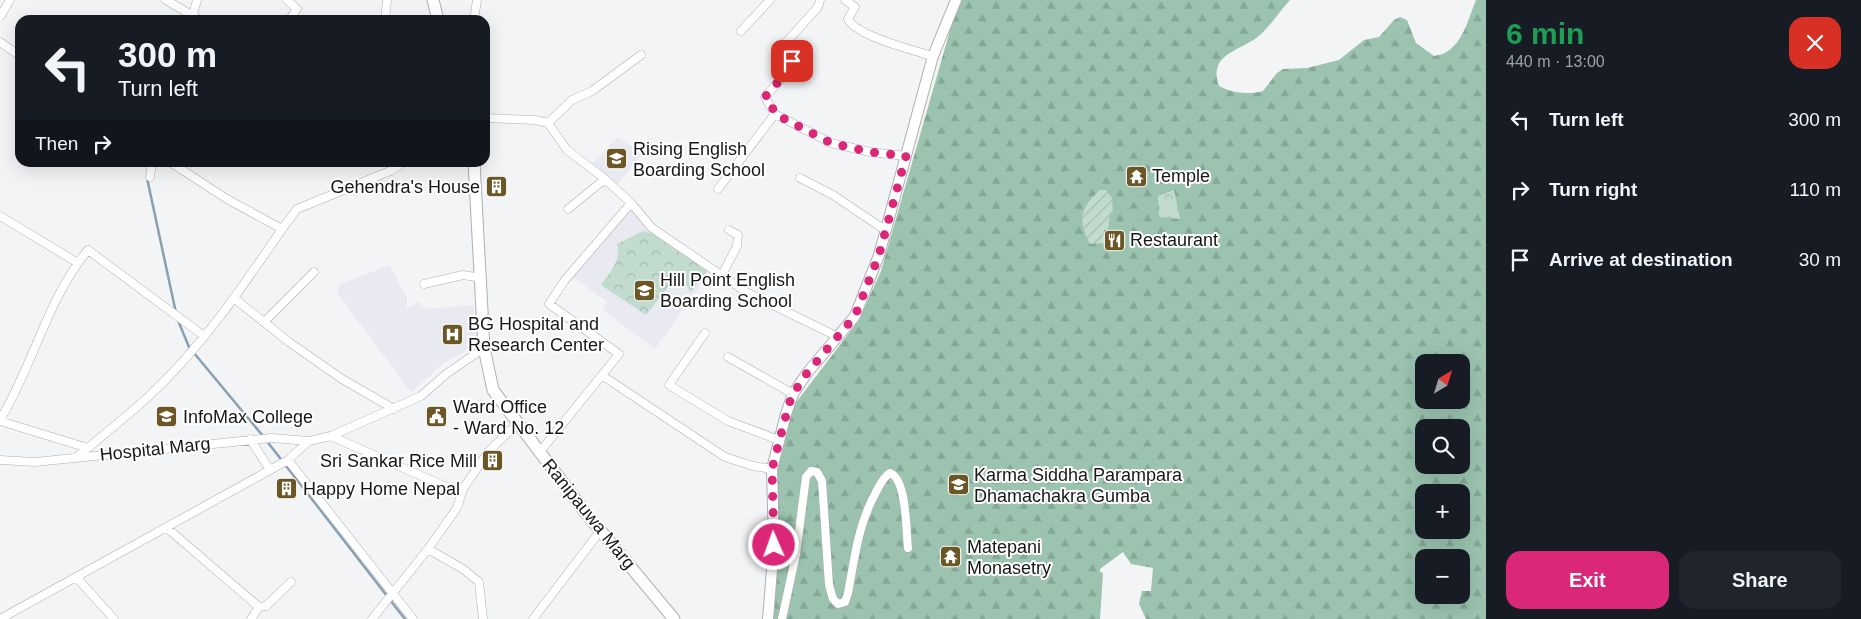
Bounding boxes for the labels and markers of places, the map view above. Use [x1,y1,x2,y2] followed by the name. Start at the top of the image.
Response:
[771,40,813,82] pin
[633,139,765,180] place label: Rising English Boarding School
[605,147,629,171] school or university icon: Rising English Boarding School
[1124,164,1148,188] temple icon: Temple
[1152,166,1210,186] place label: Temple
[484,175,508,199] building icon: Gehendra's House
[330,177,480,197] place label: Gehendra's House
[1102,228,1126,252] restaurant icon: Restaurant
[1130,230,1218,250] place label: Restaurant
[660,270,795,311] place label: Hill Point English Boarding School
[632,278,656,302] school or university icon: Hill Point English Boarding School
[468,314,604,355] place label: BG Hospital and Research Center
[440,322,464,346] hospital icon: BG Hospital and Research Center
[453,397,564,438] place label: Ward Office - Ward No. 12
[155,405,179,429] school or university icon: InfoMax College
[425,405,449,429] public building icon: Ward Office - Ward No. 12
[183,407,313,427] place label: InfoMax College
[481,449,505,473] building icon: Sri Sankar Rice Mill
[320,451,477,471] place label: Sri Sankar Rice Mill
[974,465,1183,506] place label: Karma Siddha Parampara Dhamachakra Gumba
[946,473,970,497] school or university icon: Karma Siddha Parampara Dhamachakra Gumba
[275,477,299,501] building icon: Happy Home Nepal
[303,479,460,499] place label: Happy Home Nepal
[967,537,1051,578] place label: Matepani Monasetry
[939,545,963,569] temple icon: Matepani Monasetry

